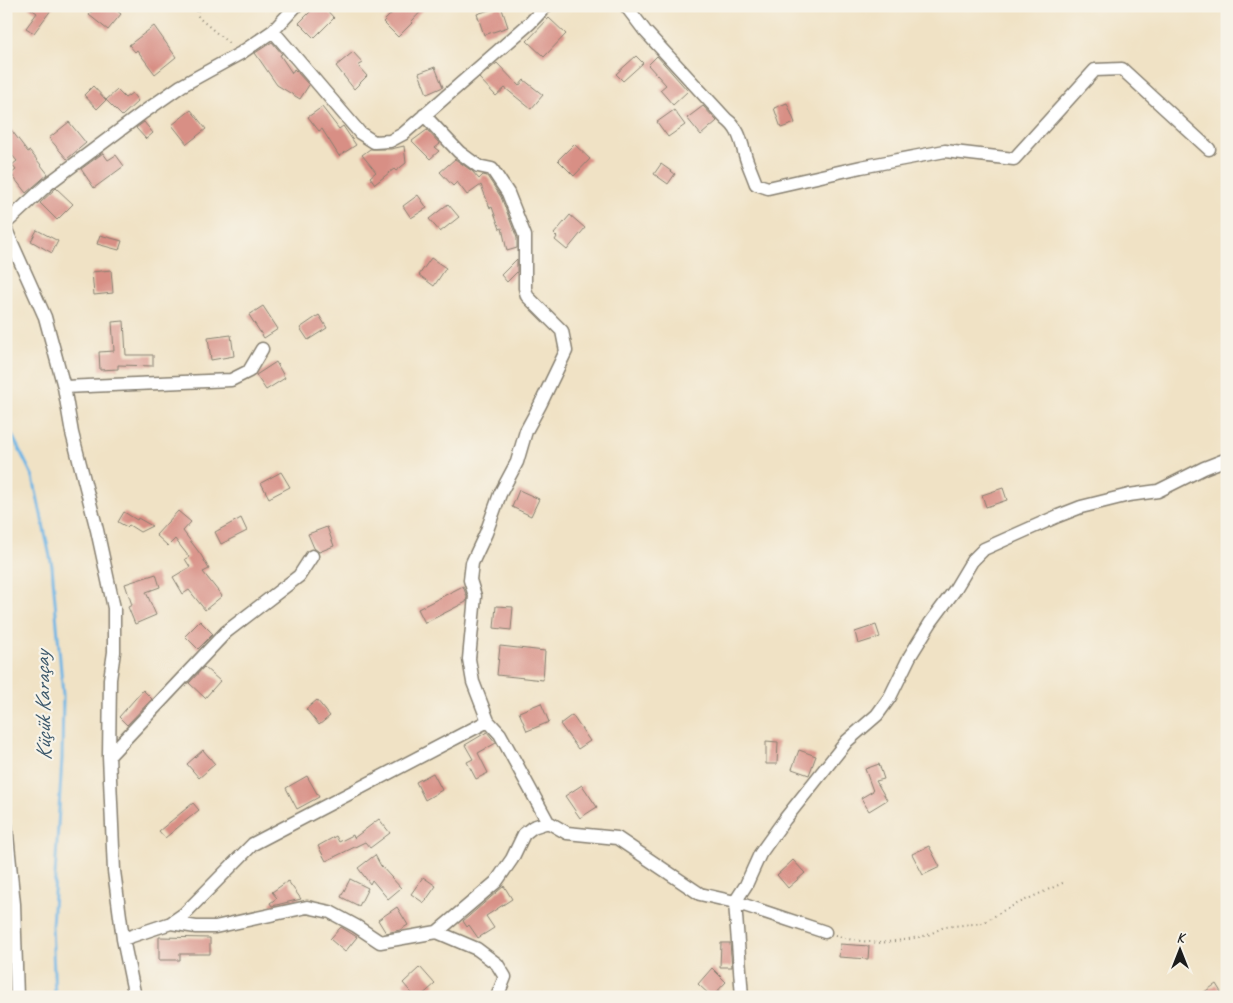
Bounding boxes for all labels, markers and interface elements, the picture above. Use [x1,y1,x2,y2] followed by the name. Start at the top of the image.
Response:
[28,648,58,761] water label: Küçük Karaçay
[1156,926,1206,976] north arrow
[1176,929,1186,946] text: K

